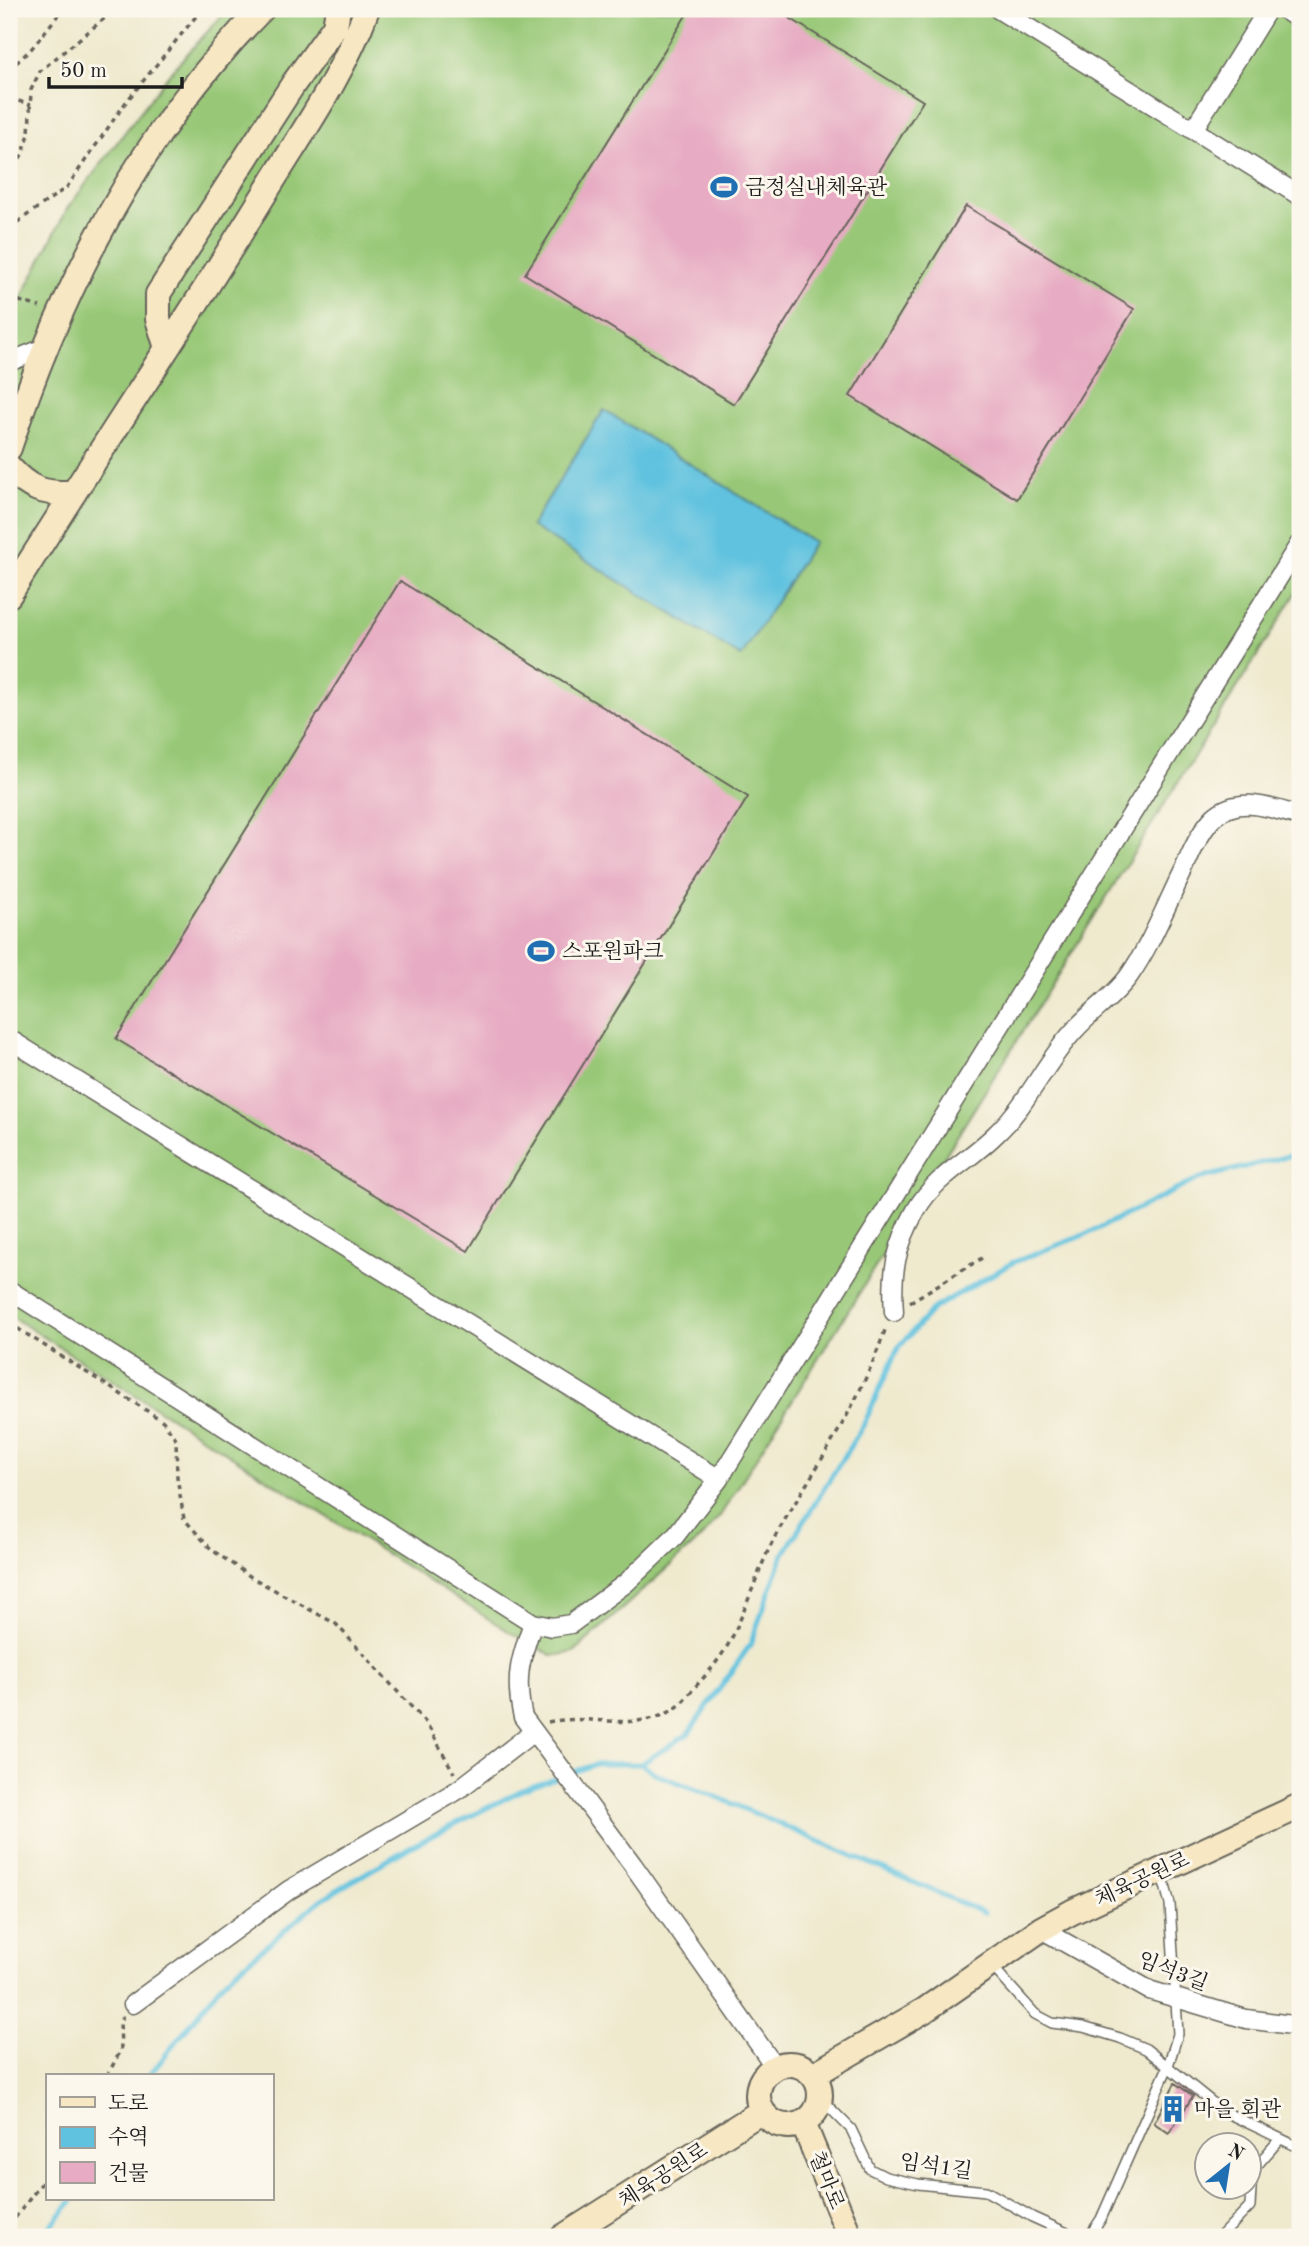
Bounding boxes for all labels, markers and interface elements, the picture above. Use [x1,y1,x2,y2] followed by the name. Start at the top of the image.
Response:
[49,46,182,90] scale bar
[60,61,107,82] text: 50 m
[709,172,739,202] sports icon: 금정실내체육관
[745,176,888,199] place label: 금정실내체육관
[526,936,556,966] sports icon: 스포원파크
[562,940,663,963] place label: 스포원파크
[1091,1848,1193,1911] street label: 체육공원로
[1135,1948,1211,1995] street label: 임석3길
[46,2074,273,2200] legend
[108,2093,149,2115] text: 도로
[1158,2094,1188,2124] building icon: 마을 회관
[1194,2098,1282,2121] place label: 마을 회관
[108,2126,149,2149] text: 수역
[1194,2130,1264,2200] north arrow
[614,2138,712,2213] street label: 체육공원로
[1224,2142,1247,2166] text: N
[804,2148,849,2213] street label: 철마로
[898,2150,974,2183] street label: 임석1길
[108,2162,149,2185] text: 건물

